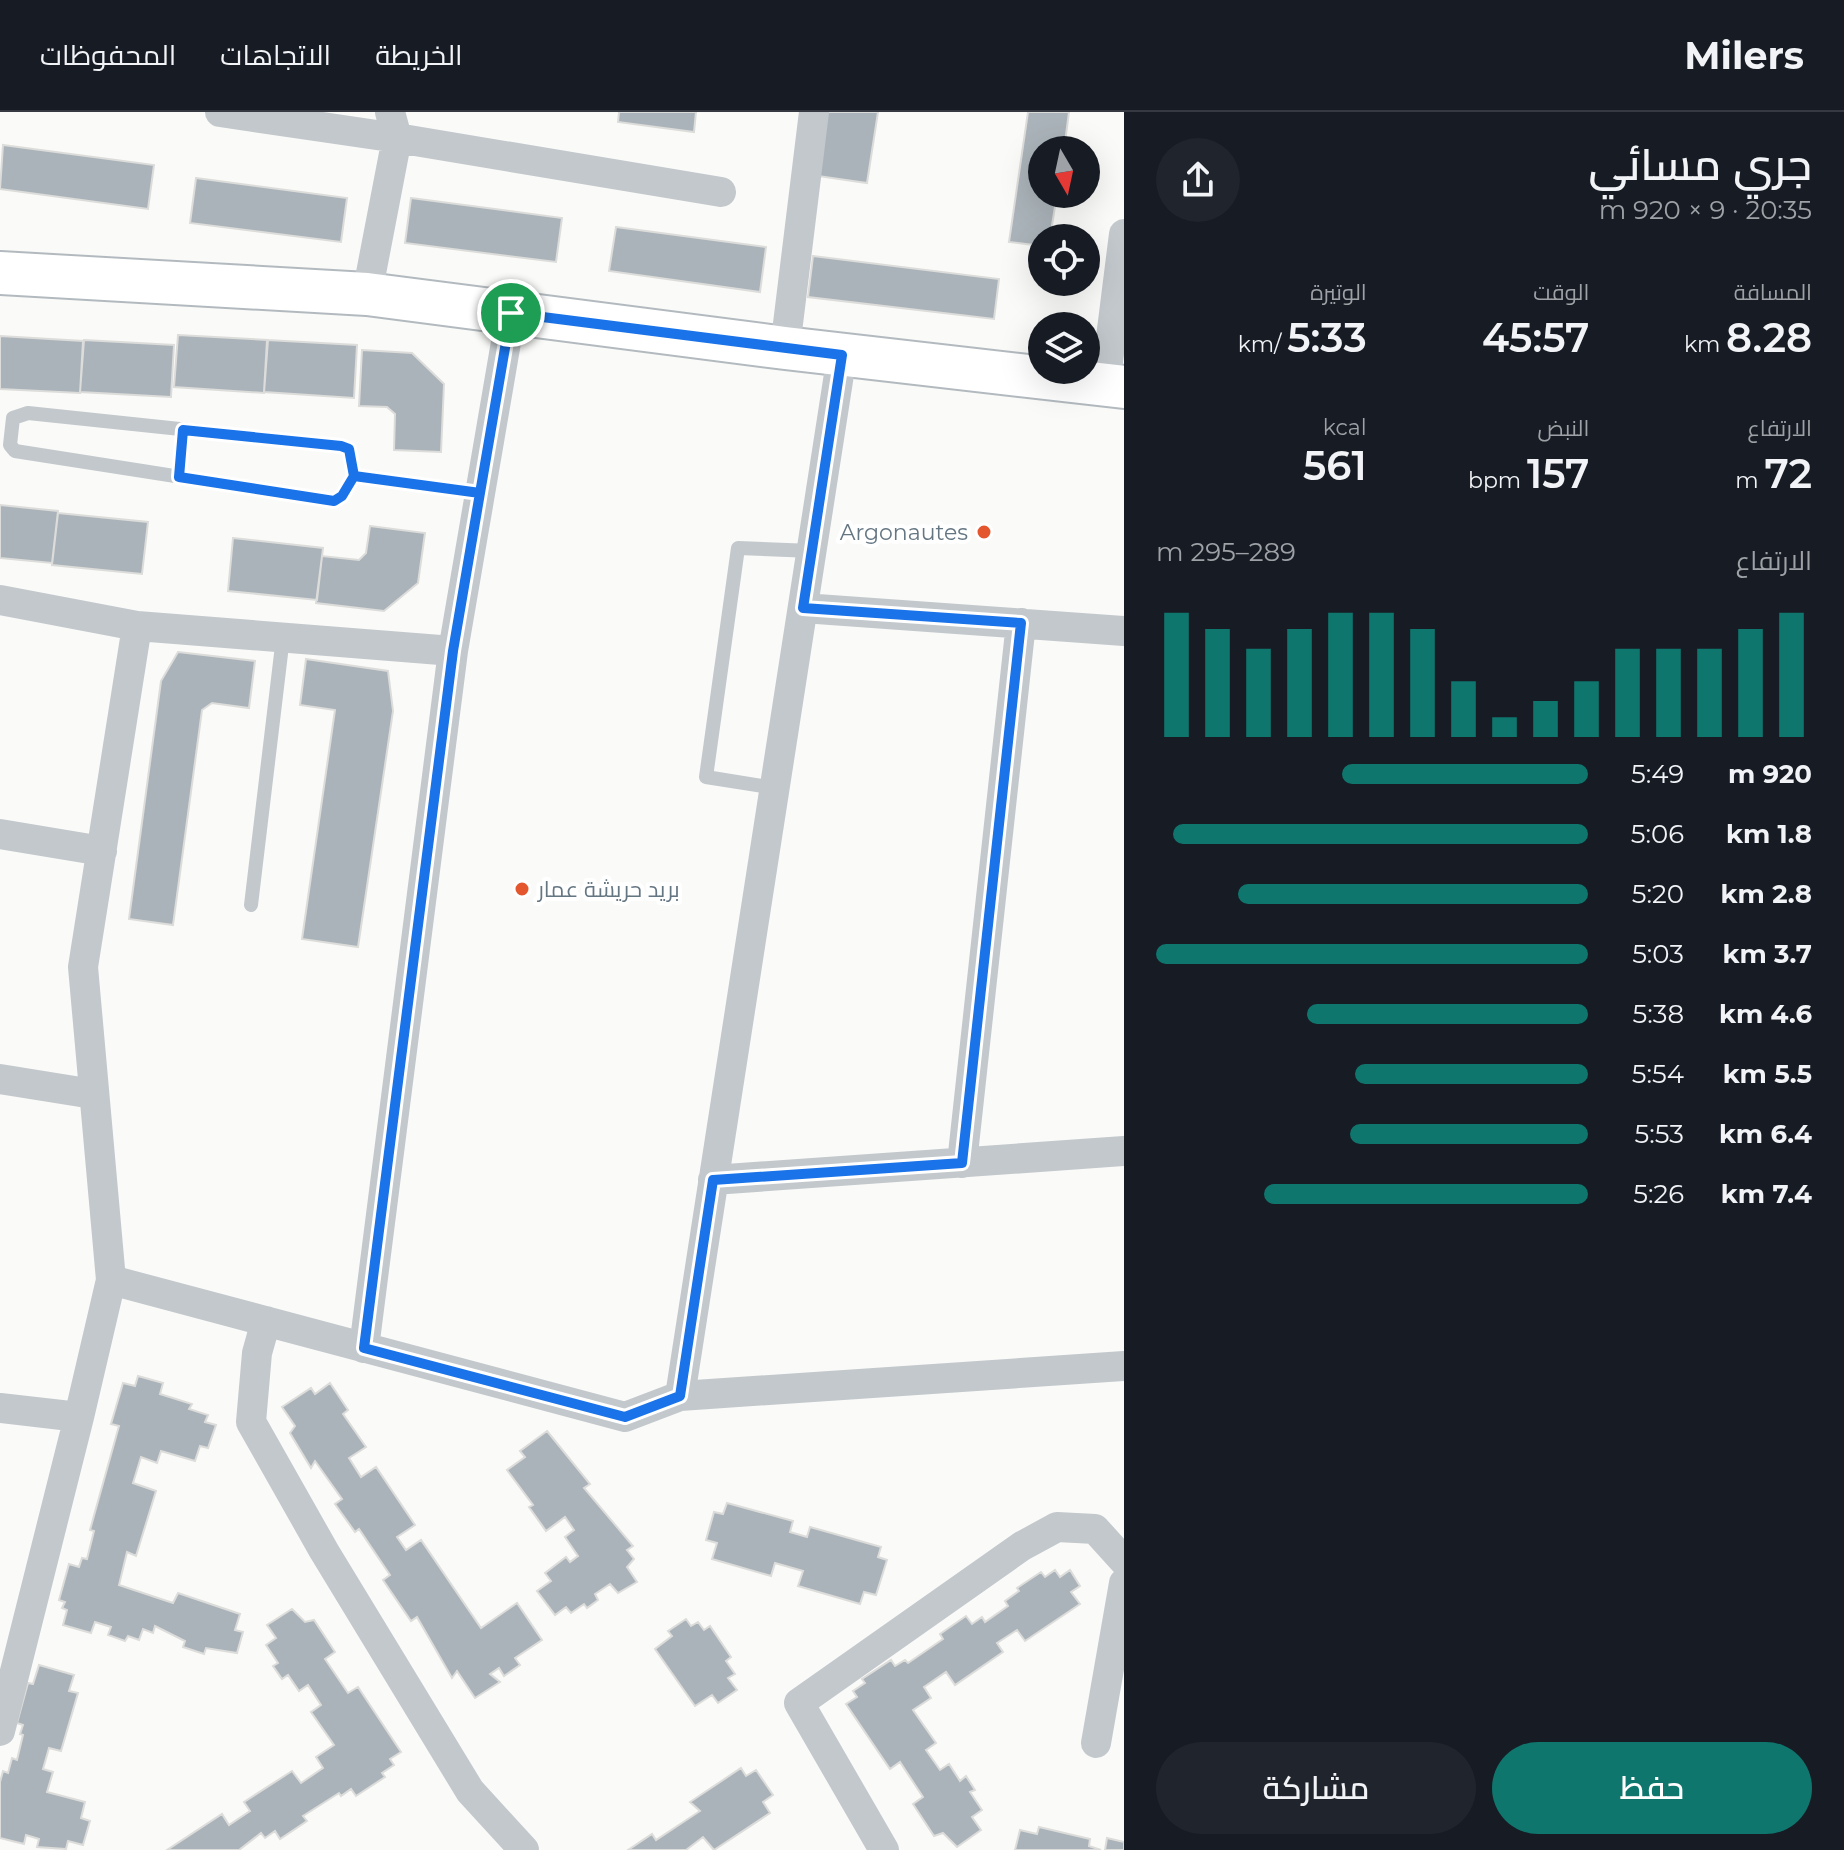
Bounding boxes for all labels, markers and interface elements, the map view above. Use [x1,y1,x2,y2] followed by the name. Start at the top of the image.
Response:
[1684,32,1804,79] text: Milers
[40,38,176,72] text: المحفوظات
[220,38,331,72] text: الاتجاهات
[375,38,463,72] text: الخريطة
[1028,136,1100,208] north arrow
[1028,136,1100,384] map controls
[1589,137,1812,191] text: جري مسائي
[1156,138,1240,222] button: share
[1599,194,1812,226] text: 20:35 · 9 × 920 m
[1028,224,1100,296] button: locate
[477,279,545,347] pin
[1310,279,1367,306] text: الوتيرة
[1533,279,1589,306] text: الوقت
[1734,279,1812,306] text: المسافة
[489,291,533,335] icon: arrive
[1028,312,1100,384] button: layers
[1287,313,1367,362] text: 5:33
[1482,313,1589,362] text: 45:57
[1726,313,1812,362] text: 8.28
[1238,331,1287,358] text: /km
[1684,331,1726,358] text: km
[1323,414,1367,441] text: kcal
[1538,415,1589,442] text: النبض
[1748,415,1812,442] text: الارتفاع
[1303,441,1367,490] text: 561
[1527,449,1589,498] text: 157
[1764,449,1812,498] text: 72
[1468,467,1527,494] text: bpm
[1735,467,1764,494] text: m
[840,519,968,546] place label: Argonautes
[975,523,993,541] marker: Argonautes
[1156,536,1296,568] text: 289–295 m
[1736,545,1812,577] text: الارتفاع
[1631,758,1684,790] text: 5:49
[1728,758,1812,790] text: 920 m
[1631,818,1684,850] text: 5:06
[1726,818,1812,850] text: 1.8 km
[536,876,680,903] place label: بريد حريشة عمار
[1632,878,1684,910] text: 5:20
[1721,878,1812,910] text: 2.8 km
[513,880,531,898] marker: بريد حريشة عمار
[1632,938,1684,970] text: 5:03
[1723,938,1812,970] text: 3.7 km
[1633,998,1684,1030] text: 5:38
[1719,998,1812,1030] text: 4.6 km
[1632,1058,1684,1090] text: 5:54
[1723,1058,1812,1090] text: 5.5 km
[1635,1118,1684,1150] text: 5:53
[1719,1118,1812,1150] text: 6.4 km
[1633,1178,1684,1210] text: 5:26
[1721,1178,1812,1210] text: 7.4 km
[1156,1742,1476,1834] button: مشاركة
[1492,1742,1812,1834] button: حفظ

